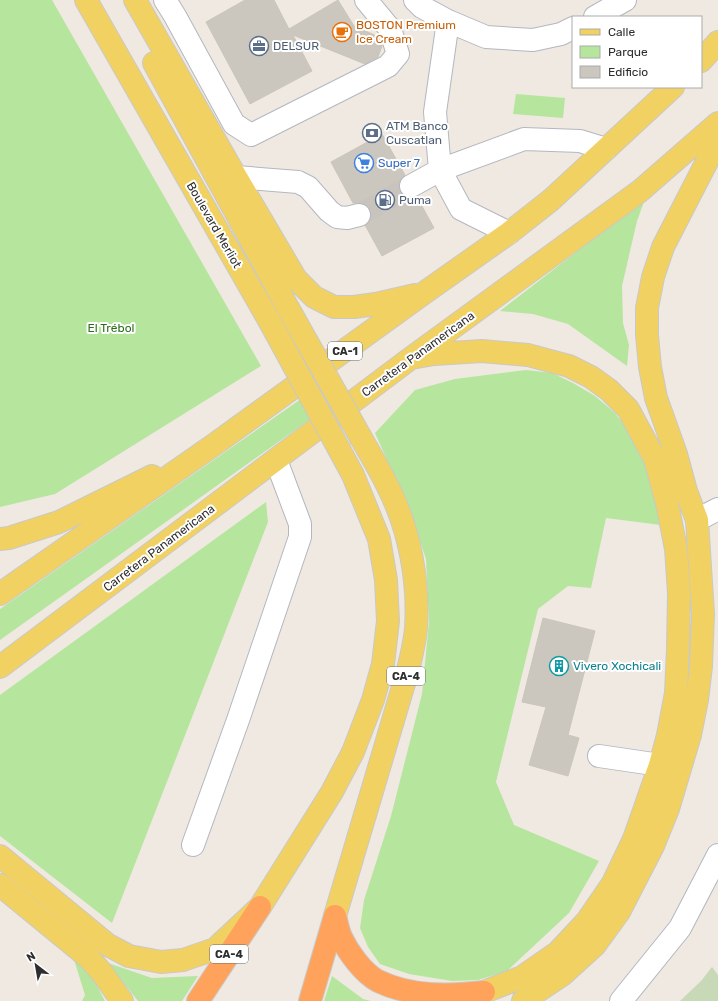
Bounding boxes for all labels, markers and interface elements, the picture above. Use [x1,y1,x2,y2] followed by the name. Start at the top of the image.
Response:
[572,16,702,88] legend
[356,18,456,46] place label: BOSTON Premium Ice Cream
[331,21,353,43] cafe icon: BOSTON Premium Ice Cream
[608,25,635,39] text: Calle
[248,35,270,57] office icon: DELSUR
[273,39,319,53] place label: DELSUR
[608,45,648,59] text: Parque
[608,65,648,79] text: Edificio
[386,119,448,147] place label: ATM Banco Cuscatlan
[361,122,383,144] bank icon: ATM Banco Cuscatlan
[353,152,375,174] supermarket icon: Super 7
[378,156,420,170] place label: Super 7
[184,179,245,271] street label: Boulevard Merliot
[374,189,396,211] fuel station icon: Puma
[399,193,431,207] place label: Puma
[359,308,477,400] street label: Carretera Panamericana
[88,321,135,335] park label: El Trébol
[328,342,362,360] road number: CA-1
[101,502,217,594] street label: Carretera Panamericana
[548,655,570,677] building icon: Vivero Xochicali
[573,659,661,673] place label: Vivero Xochicali
[387,667,425,685] road number: CA-4
[16,945,56,985] north arrow
[210,945,248,963] road number: CA-4
[24,949,38,964] text: N

